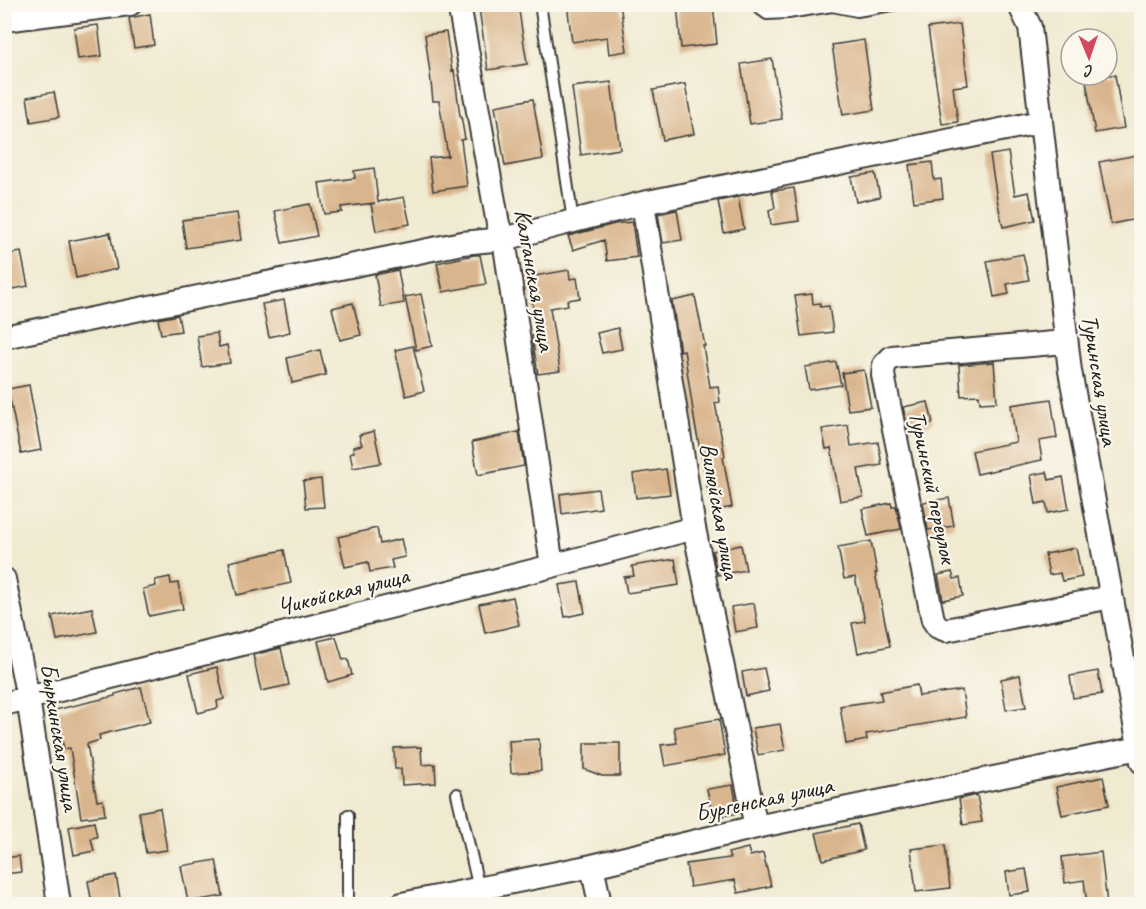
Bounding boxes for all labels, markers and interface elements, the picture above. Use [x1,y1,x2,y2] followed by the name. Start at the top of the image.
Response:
[1059,27,1119,87] north arrow
[1083,61,1094,81] text: С
[508,207,562,355] street label: Калганская улица
[1075,312,1125,449] street label: Туринская улица
[902,408,964,568] street label: Туринский переулок
[693,440,747,583] street label: Вилюйская улица
[274,560,413,622] street label: Чикойская улица
[34,661,87,815] street label: Быркинская улица
[693,769,837,828] street label: Бургенская улица

